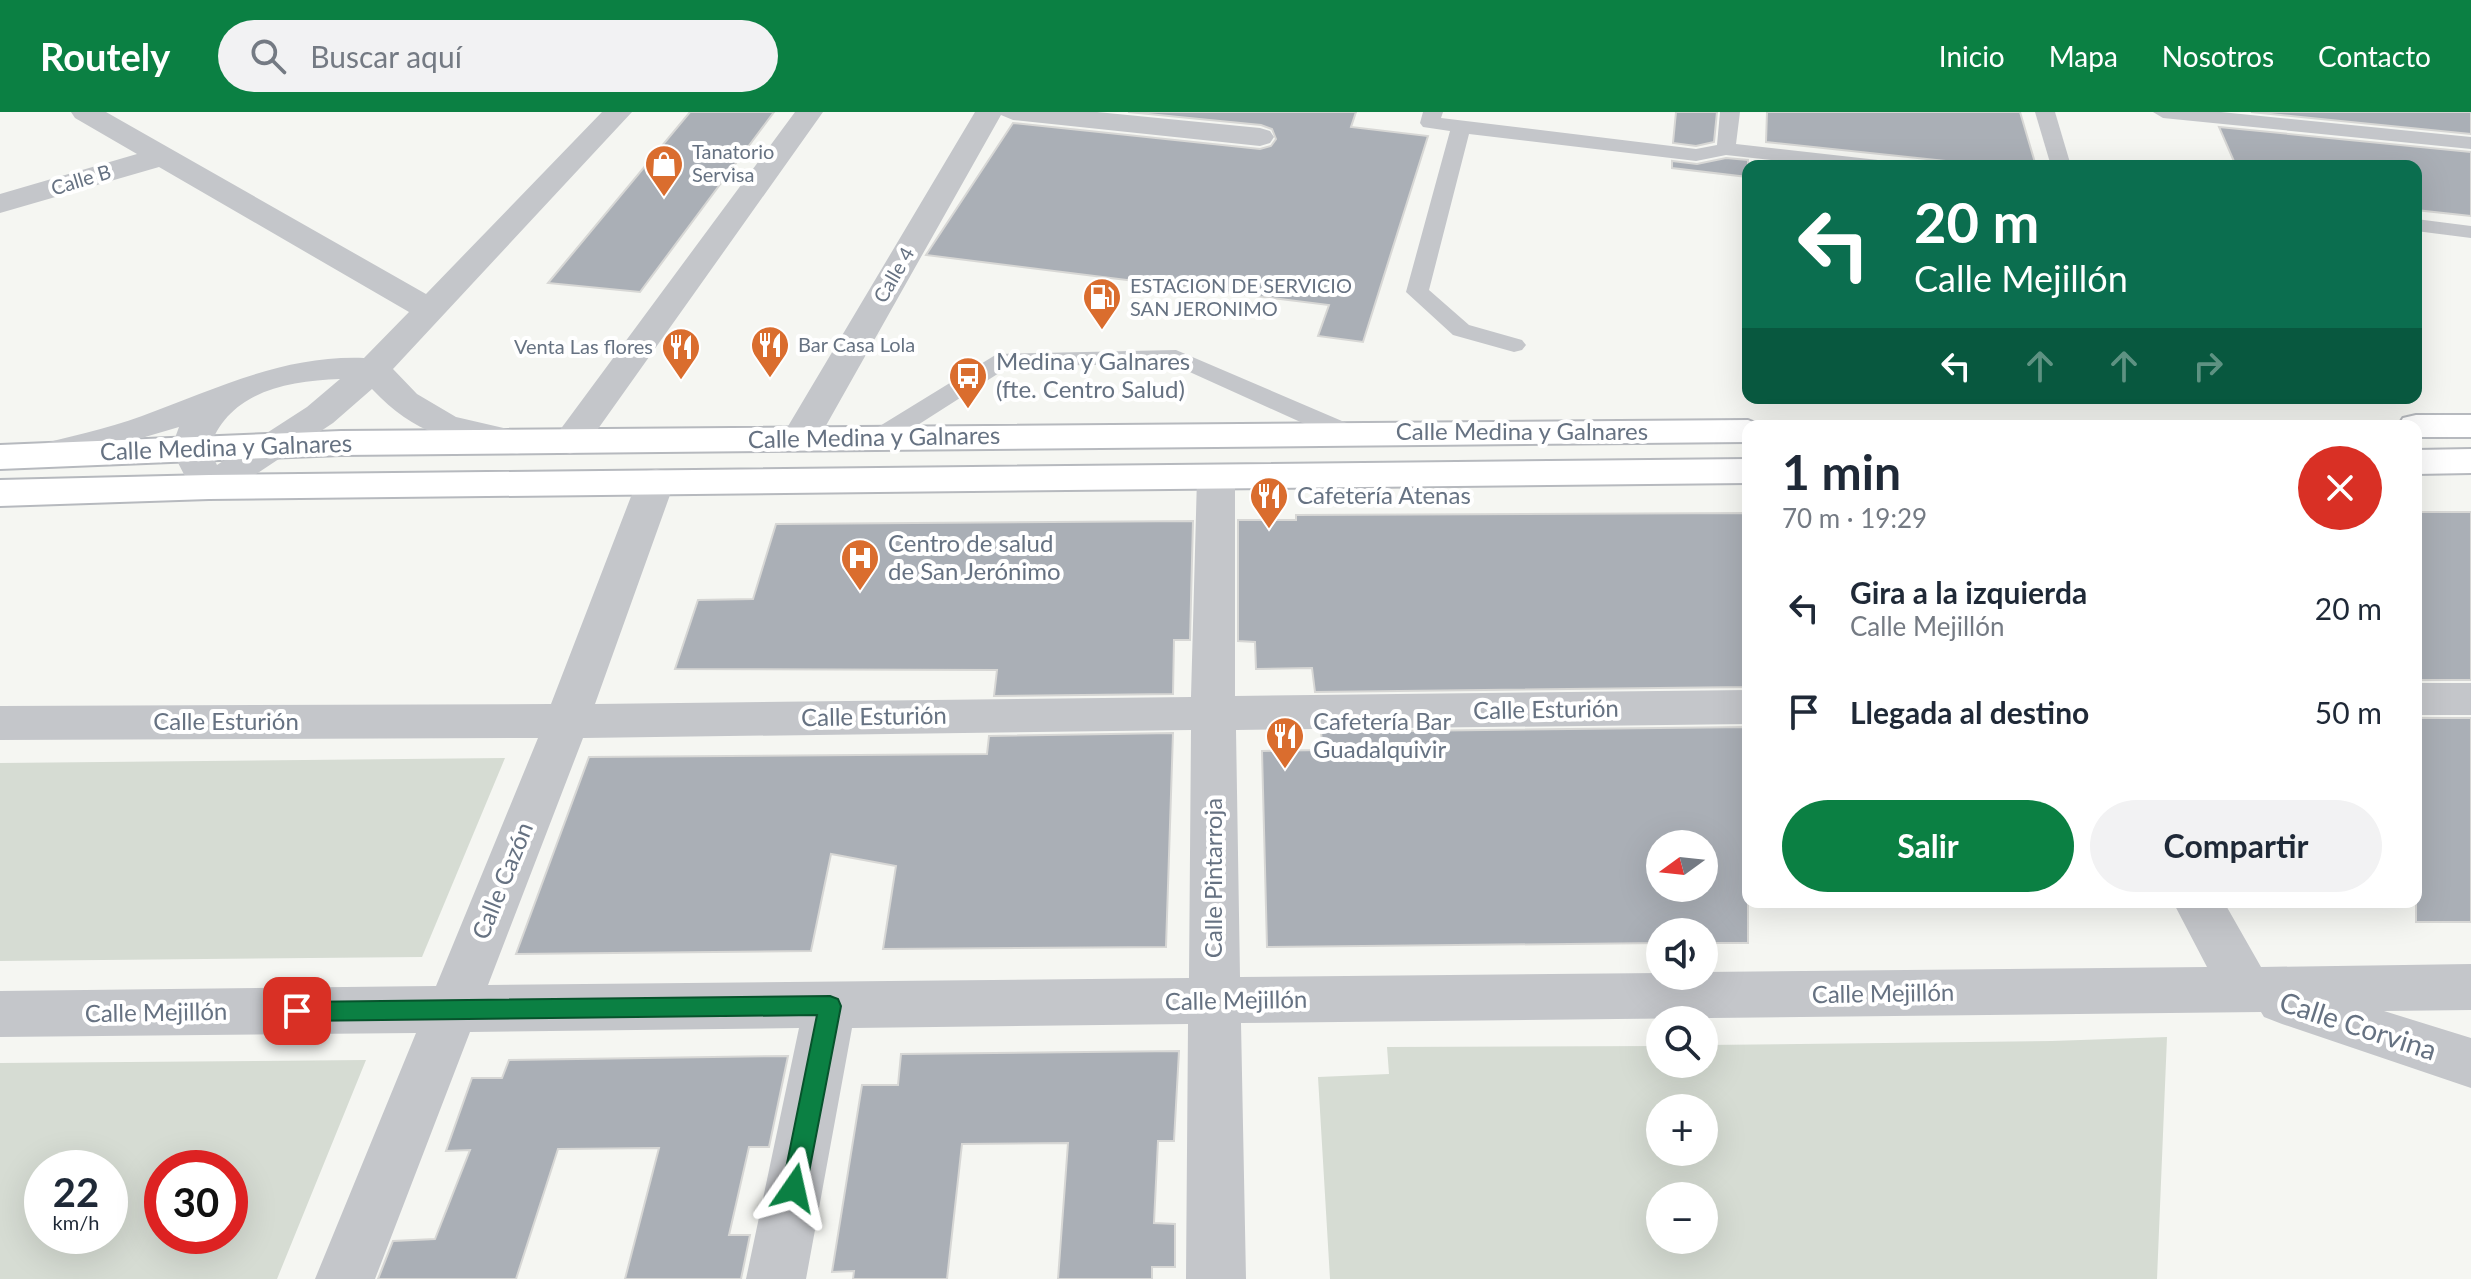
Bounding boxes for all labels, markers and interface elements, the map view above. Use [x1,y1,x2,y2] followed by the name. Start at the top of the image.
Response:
[218,20,778,92] search box
[40,33,170,79] text: Routely
[246,34,290,78] icon: search
[310,38,462,74] text: Buscar aquí
[1939,39,2005,73] text: Inicio
[2049,39,2118,73] text: Mapa
[2162,39,2274,73] text: Nosotros
[2318,39,2431,73] text: Contacto
[692,139,774,186] place label: Tanatorio Servisa
[643,143,685,198] shop icon: Tanatorio Servisa
[48,159,114,199] street label: Calle B
[1914,188,2039,255] text: 20 m
[1782,192,1886,296] icon: left
[868,242,919,306] street label: Calle 4
[1914,256,2128,300] text: Calle Mejillón
[1130,273,1352,320] place label: ESTACION DE SERVICIO SAN JERONIMO
[1081,276,1123,331] fuel station icon: ESTACION DE SERVICIO SAN JERONIMO
[749,324,791,379] restaurant icon: Bar Casa Lola
[660,326,702,381] restaurant icon: Venta Las flores
[798,332,915,356] place label: Bar Casa Lola
[514,334,653,358] place label: Venta Las flores
[1934,344,1978,388] icon: left
[2018,344,2062,388] icon: ahead
[2102,344,2146,388] icon: ahead
[2186,344,2230,388] icon: right
[996,346,1190,403] place label: Medina y Galnares (fte. Centro Salud)
[947,355,989,410] bus stop icon: Medina y Galnares (fte. Centro Salud)
[1396,416,1648,445] street label: Calle Medina y Galnares
[748,420,1000,453] street label: Calle Medina y Galnares
[99,428,353,465] street label: Calle Medina y Galnares
[1782,443,1901,500] text: 1 min
[2298,446,2382,530] button: close
[1248,475,1290,530] restaurant icon: Cafetería Atenas
[1297,480,1471,509] place label: Cafetería Atenas
[1782,502,1927,534] text: 70 m · 19:29
[888,528,1061,585] place label: Centro de salud de San Jerónimo
[839,537,881,592] hospital icon: Centro de salud de San Jerónimo
[1850,574,2087,610] text: Gira a la izquierda
[1782,586,1826,630] icon: left
[2315,590,2382,626] text: 20 m
[1850,610,2004,642] text: Calle Mejillón
[1782,690,1826,734] icon: arrive
[1473,693,1619,724] street label: Calle Esturión
[1850,694,2089,730] text: Llegada al destino
[2315,694,2382,730] text: 50 m
[801,700,947,731] street label: Calle Esturión
[153,706,299,735] street label: Calle Esturión
[1313,706,1451,763] place label: Cafetería Bar Guadalquivir
[1264,715,1306,770] restaurant icon: Cafetería Bar Guadalquivir
[1198,798,1227,958] street label: Calle Pintarroja
[1782,800,2074,892] button: Salir
[2090,800,2382,892] button: Compartir
[465,818,538,943] street label: Calle Cazón
[1646,830,1718,902] north arrow
[1646,830,1718,1254] map controls
[1646,918,1718,990] button: sound
[263,977,331,1045] pin
[1811,977,1954,1008] street label: Calle Mejillón
[1164,984,1307,1015] street label: Calle Mejillón
[2276,984,2441,1066] street label: Calle Corvina
[275,989,319,1033] icon: arrive
[84,996,227,1027] street label: Calle Mejillón
[1646,1006,1718,1078] button: search
[1646,1094,1718,1166] button: +
[752,1146,836,1230] position arrow
[144,1150,248,1254] speed limit sign: 30
[53,1168,99,1216] text: 22
[1646,1182,1718,1254] button: −
[53,1210,99,1234] text: km/h

